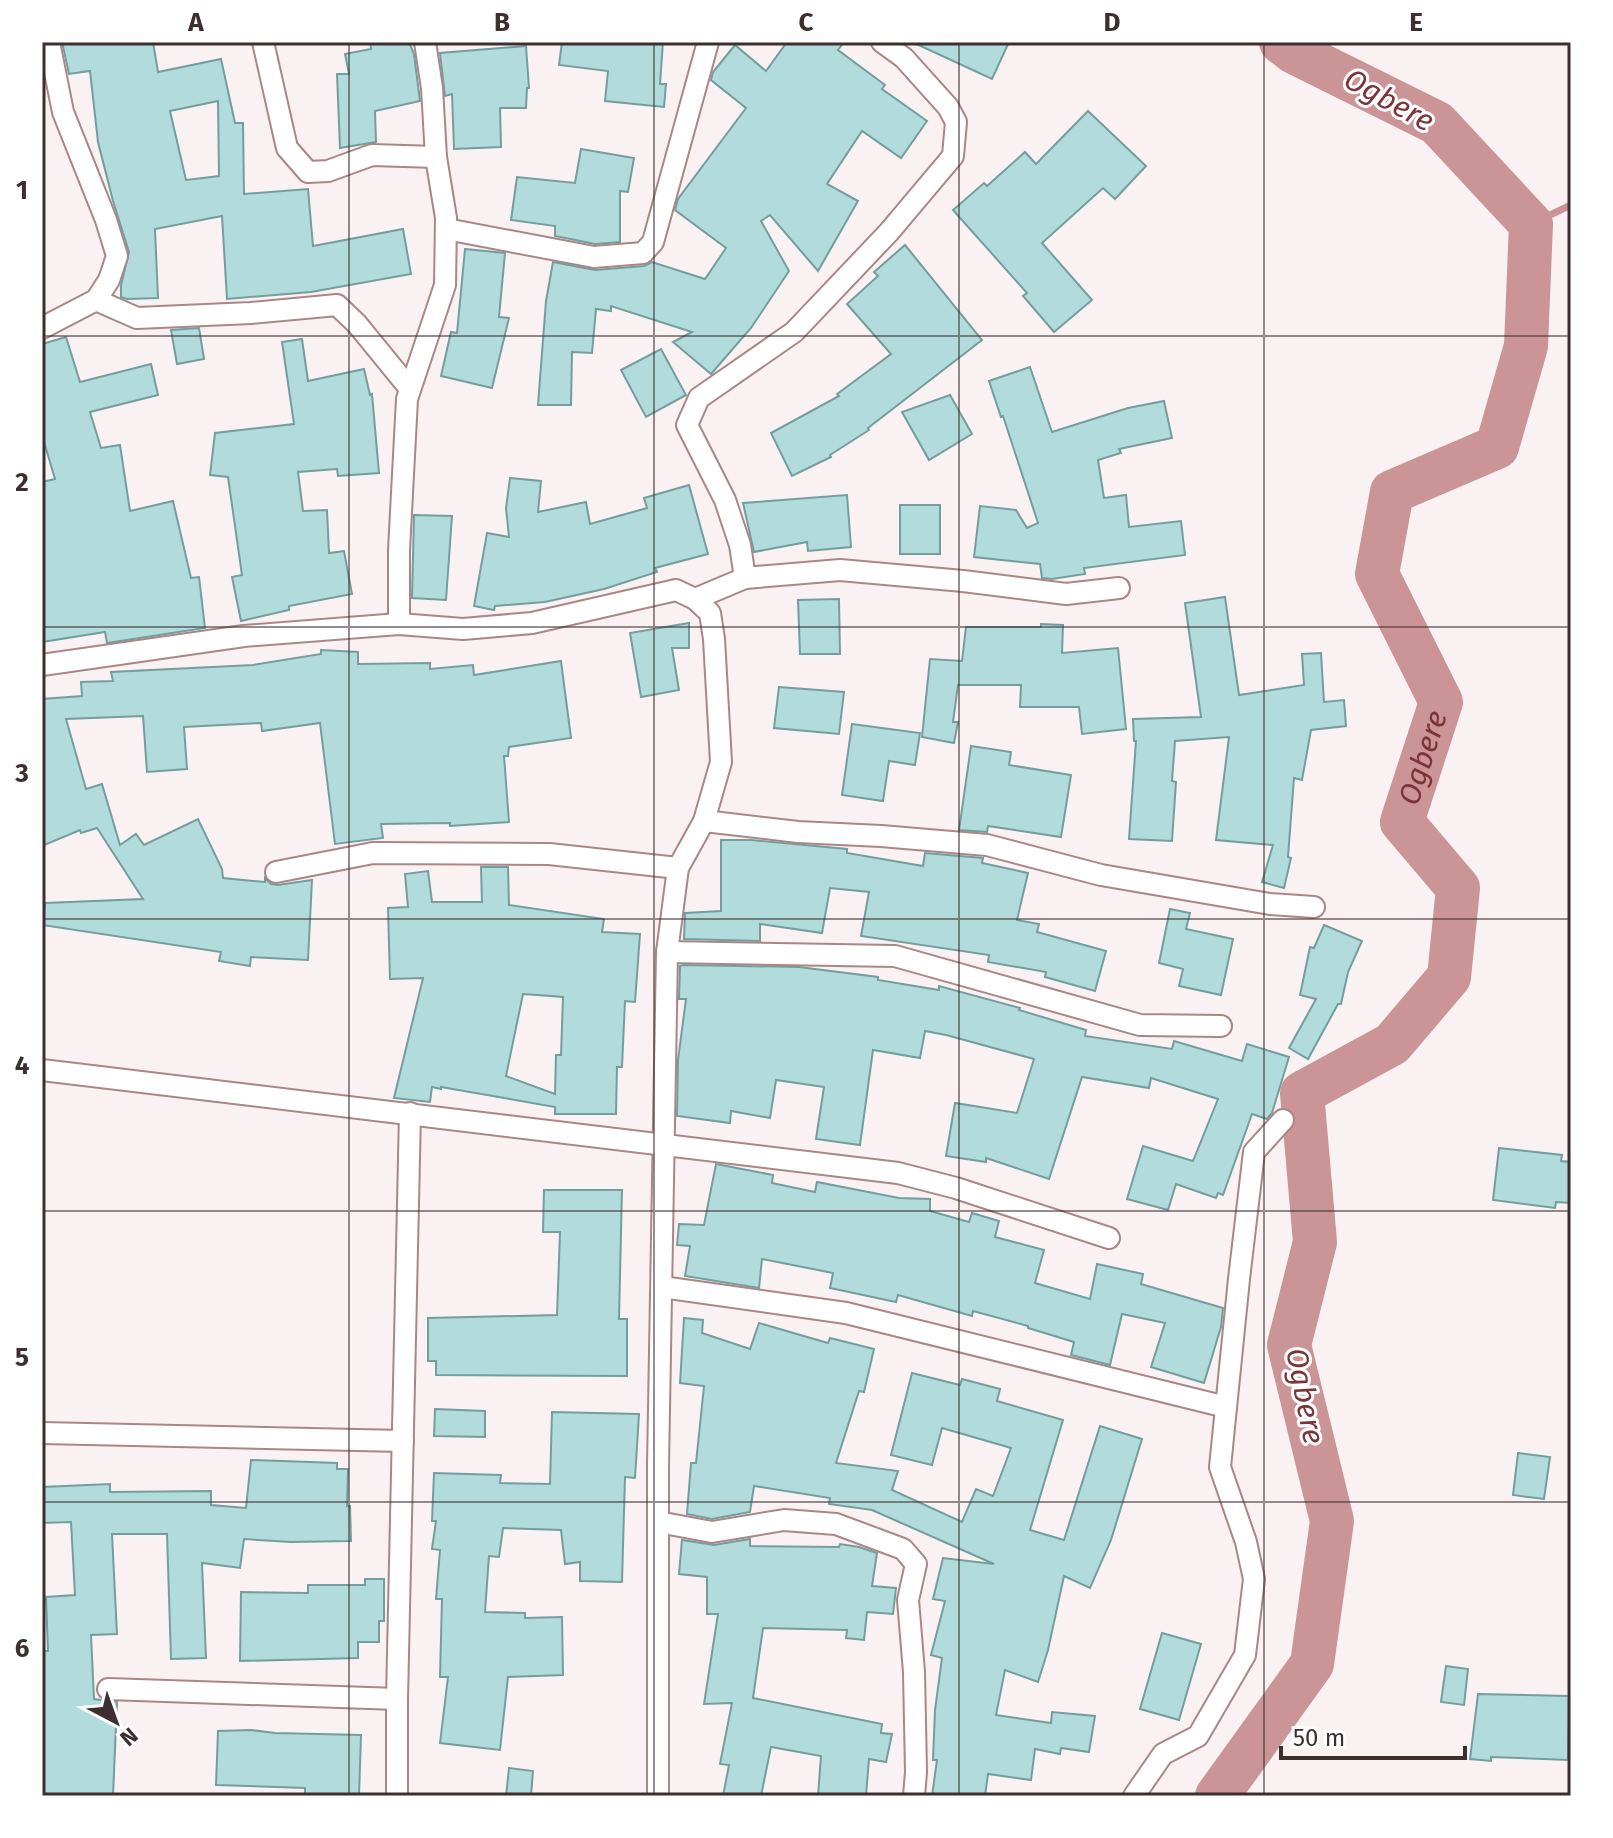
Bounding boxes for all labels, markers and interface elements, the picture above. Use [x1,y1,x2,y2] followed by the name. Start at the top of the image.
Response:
[187,7,204,38] text: A
[494,7,510,38] text: B
[799,7,814,38] text: C
[1104,7,1121,38] text: D
[1409,7,1423,38] text: E
[1338,61,1440,139] water label: Ogbere
[16,175,28,206] text: 1
[15,467,29,498] text: 2
[1391,706,1455,809] water label: Ogbere
[14,758,29,789] text: 3
[15,1050,30,1081] text: 4
[15,1342,29,1373] text: 5
[1278,1345,1332,1447] water label: Ogbere
[15,1633,30,1664] text: 6
[76,1682,156,1762] north arrow
[1281,1710,1465,1760] scale bar
[114,1722,143,1752] text: N
[1293,1724,1345,1752] text: 50 m

